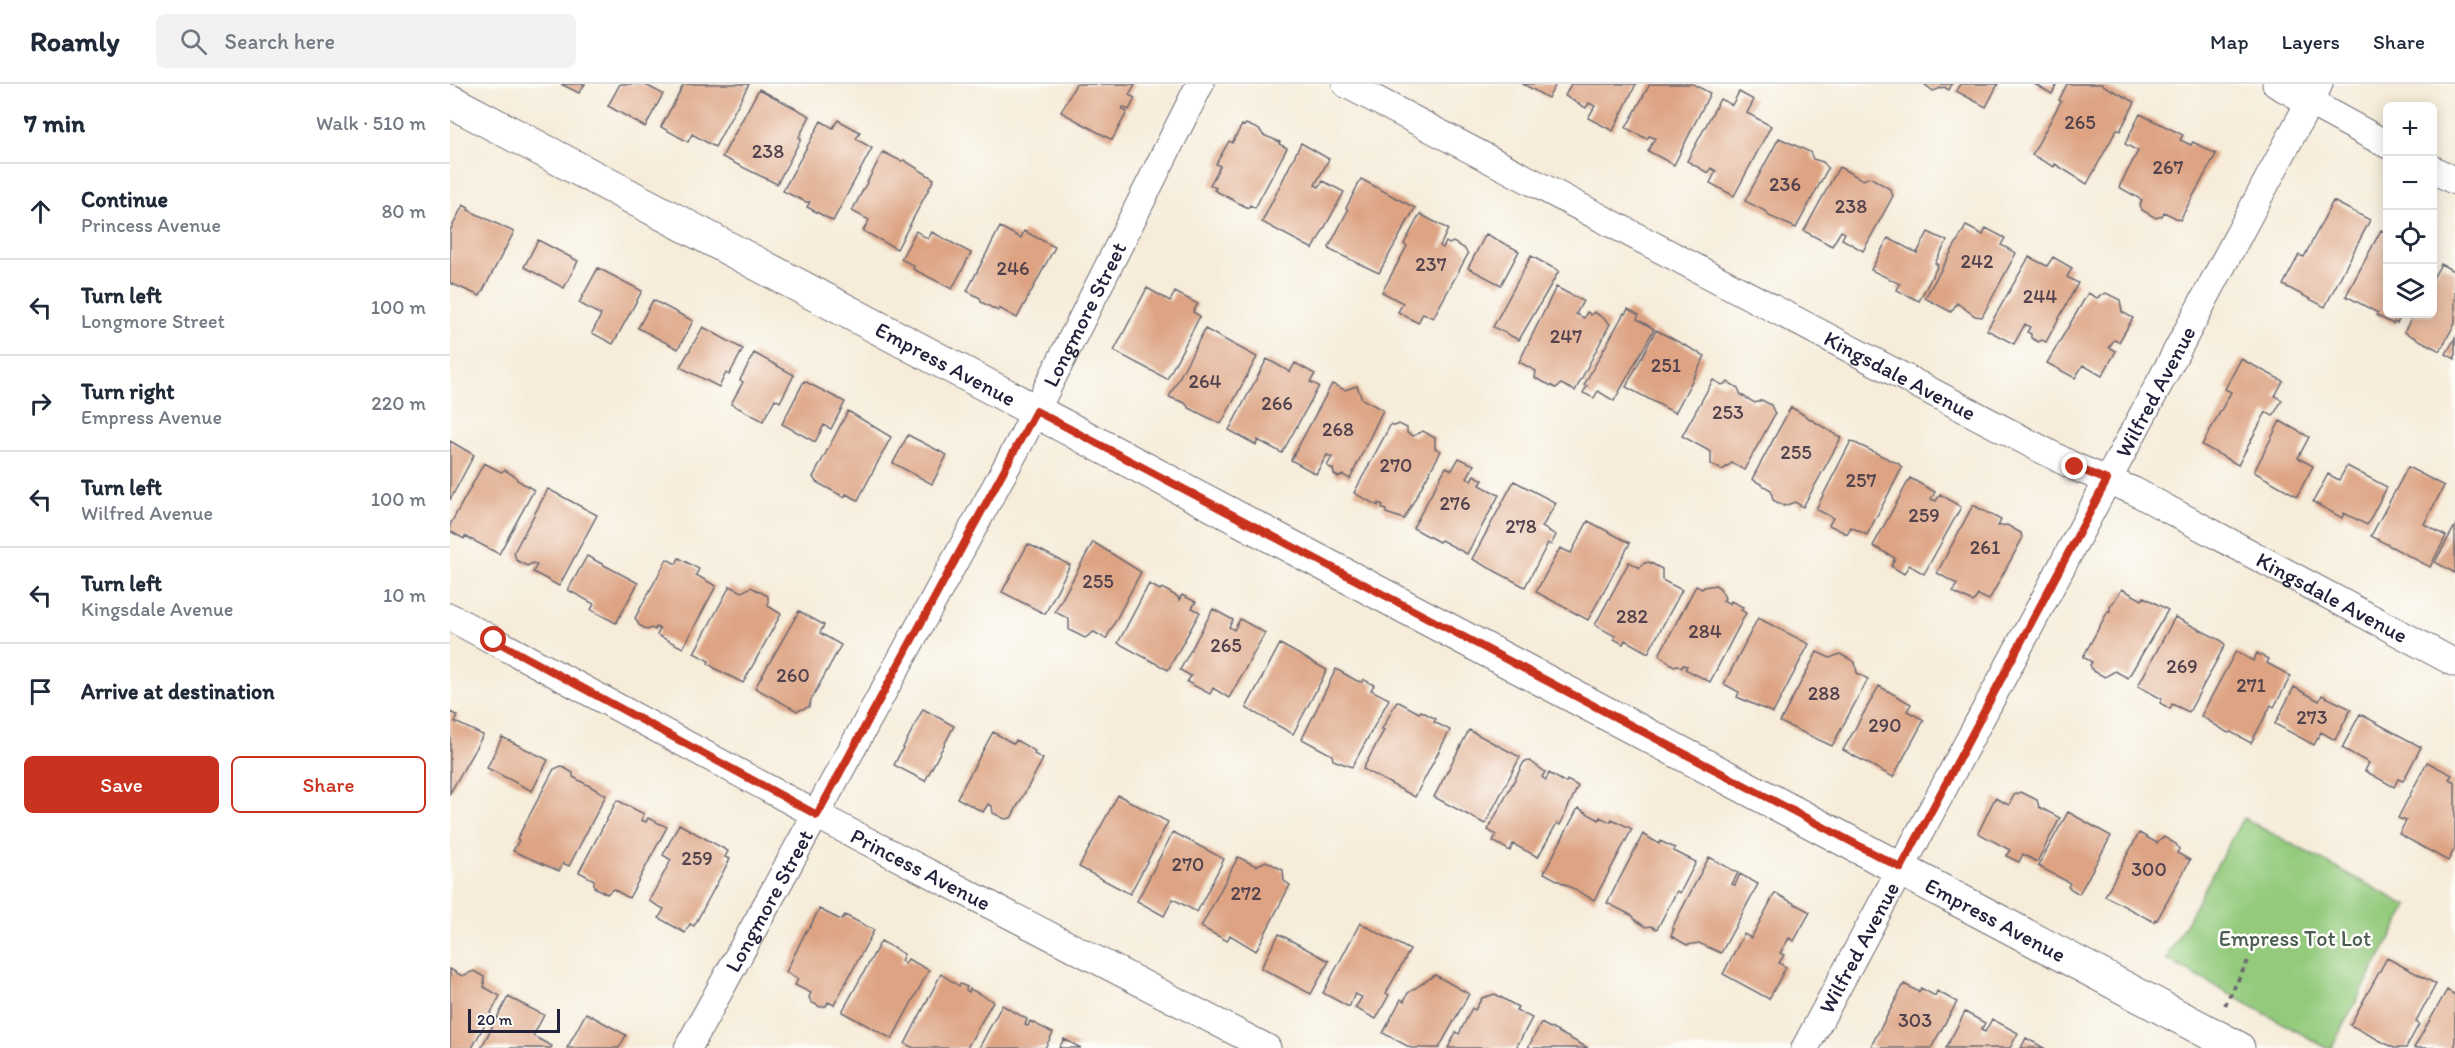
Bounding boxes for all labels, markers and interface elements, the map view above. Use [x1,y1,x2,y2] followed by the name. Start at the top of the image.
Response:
[156,14,576,68] search box
[30,24,120,58] text: Roamly
[177,25,210,58] icon: search
[225,28,335,55] text: Search here
[2210,29,2249,54] text: Map
[2282,29,2340,54] text: Layers
[2373,29,2425,54] text: Share
[2383,102,2437,318] map controls
[2383,102,2437,156] button: +
[24,107,85,139] text: 7 min
[2064,110,2096,134] house number: 265
[316,111,426,135] text: Walk · 510 m
[752,139,784,163] house number: 238
[2152,155,2184,179] house number: 267
[2383,156,2437,210] button: −
[1769,172,1801,196] house number: 236
[81,186,168,213] text: Continue
[1835,194,1867,218] house number: 238
[24,195,57,228] icon: ahead
[381,199,426,223] text: 80 m
[2383,210,2437,264] button: locate
[81,213,221,237] text: Princess Avenue
[1037,237,1132,391] street label: Longmore Street
[1960,249,1994,273] house number: 242
[1415,252,1447,276] house number: 237
[996,256,1030,280] house number: 246
[2383,264,2437,318] button: layers
[81,282,162,309] text: Turn left
[2023,284,2057,308] house number: 244
[24,291,57,324] icon: left
[371,295,426,319] text: 100 m
[81,309,225,333] text: Longmore Street
[871,315,1021,412] street label: Empress Avenue
[2109,321,2201,462] street label: Wilfred Avenue
[1550,324,1582,348] house number: 247
[1820,324,1981,426] street label: Kingsdale Avenue
[1651,353,1681,377] house number: 251
[1188,369,1222,393] house number: 264
[81,378,175,405] text: Turn right
[24,387,57,420] icon: right
[371,391,426,415] text: 220 m
[1261,391,1293,415] house number: 266
[1712,400,1744,424] house number: 253
[81,405,222,429] text: Empress Avenue
[1322,417,1354,441] house number: 268
[1780,440,1812,464] house number: 255
[1380,453,1412,477] house number: 270
[2061,453,2087,479] route end
[1846,468,1877,492] house number: 257
[81,474,162,501] text: Turn left
[24,483,57,516] icon: left
[371,487,426,511] text: 100 m
[1439,491,1471,515] house number: 276
[81,501,213,525] text: Wilfred Avenue
[1908,503,1940,527] house number: 259
[1505,514,1537,538] house number: 278
[1970,535,2000,559] house number: 261
[2252,546,2413,649] street label: Kingsdale Avenue
[1082,569,1114,593] house number: 255
[81,570,162,597] text: Turn left
[24,579,57,612] icon: left
[383,583,426,607] text: 10 m
[81,597,234,621] text: Kingsdale Avenue
[1616,604,1648,628] house number: 282
[1688,619,1722,643] house number: 284
[480,626,506,652] route start
[1210,633,1242,657] house number: 265
[2166,654,2198,678] house number: 269
[776,663,810,687] house number: 260
[2236,673,2266,697] house number: 271
[24,675,57,708] icon: arrive
[81,678,275,705] text: Arrive at destination
[1808,681,1840,705] house number: 288
[2296,705,2328,729] house number: 273
[1868,713,1902,737] house number: 290
[24,756,219,813] button: Save
[231,756,426,813] button: Share
[846,822,995,916] street label: Princess Avenue
[719,825,819,977] street label: Longmore Street
[681,846,713,870] house number: 259
[1172,852,1204,876] house number: 270
[2131,857,2167,881] house number: 300
[1921,871,2071,968] street label: Empress Avenue
[1813,877,1905,1018] street label: Wilfred Avenue
[1231,881,1262,905] house number: 272
[2219,925,2371,952] park label: Empress Tot Lot
[468,1006,560,1034] scale bar
[1898,1008,1932,1032] house number: 303
[477,1010,512,1029] text: 20 m

